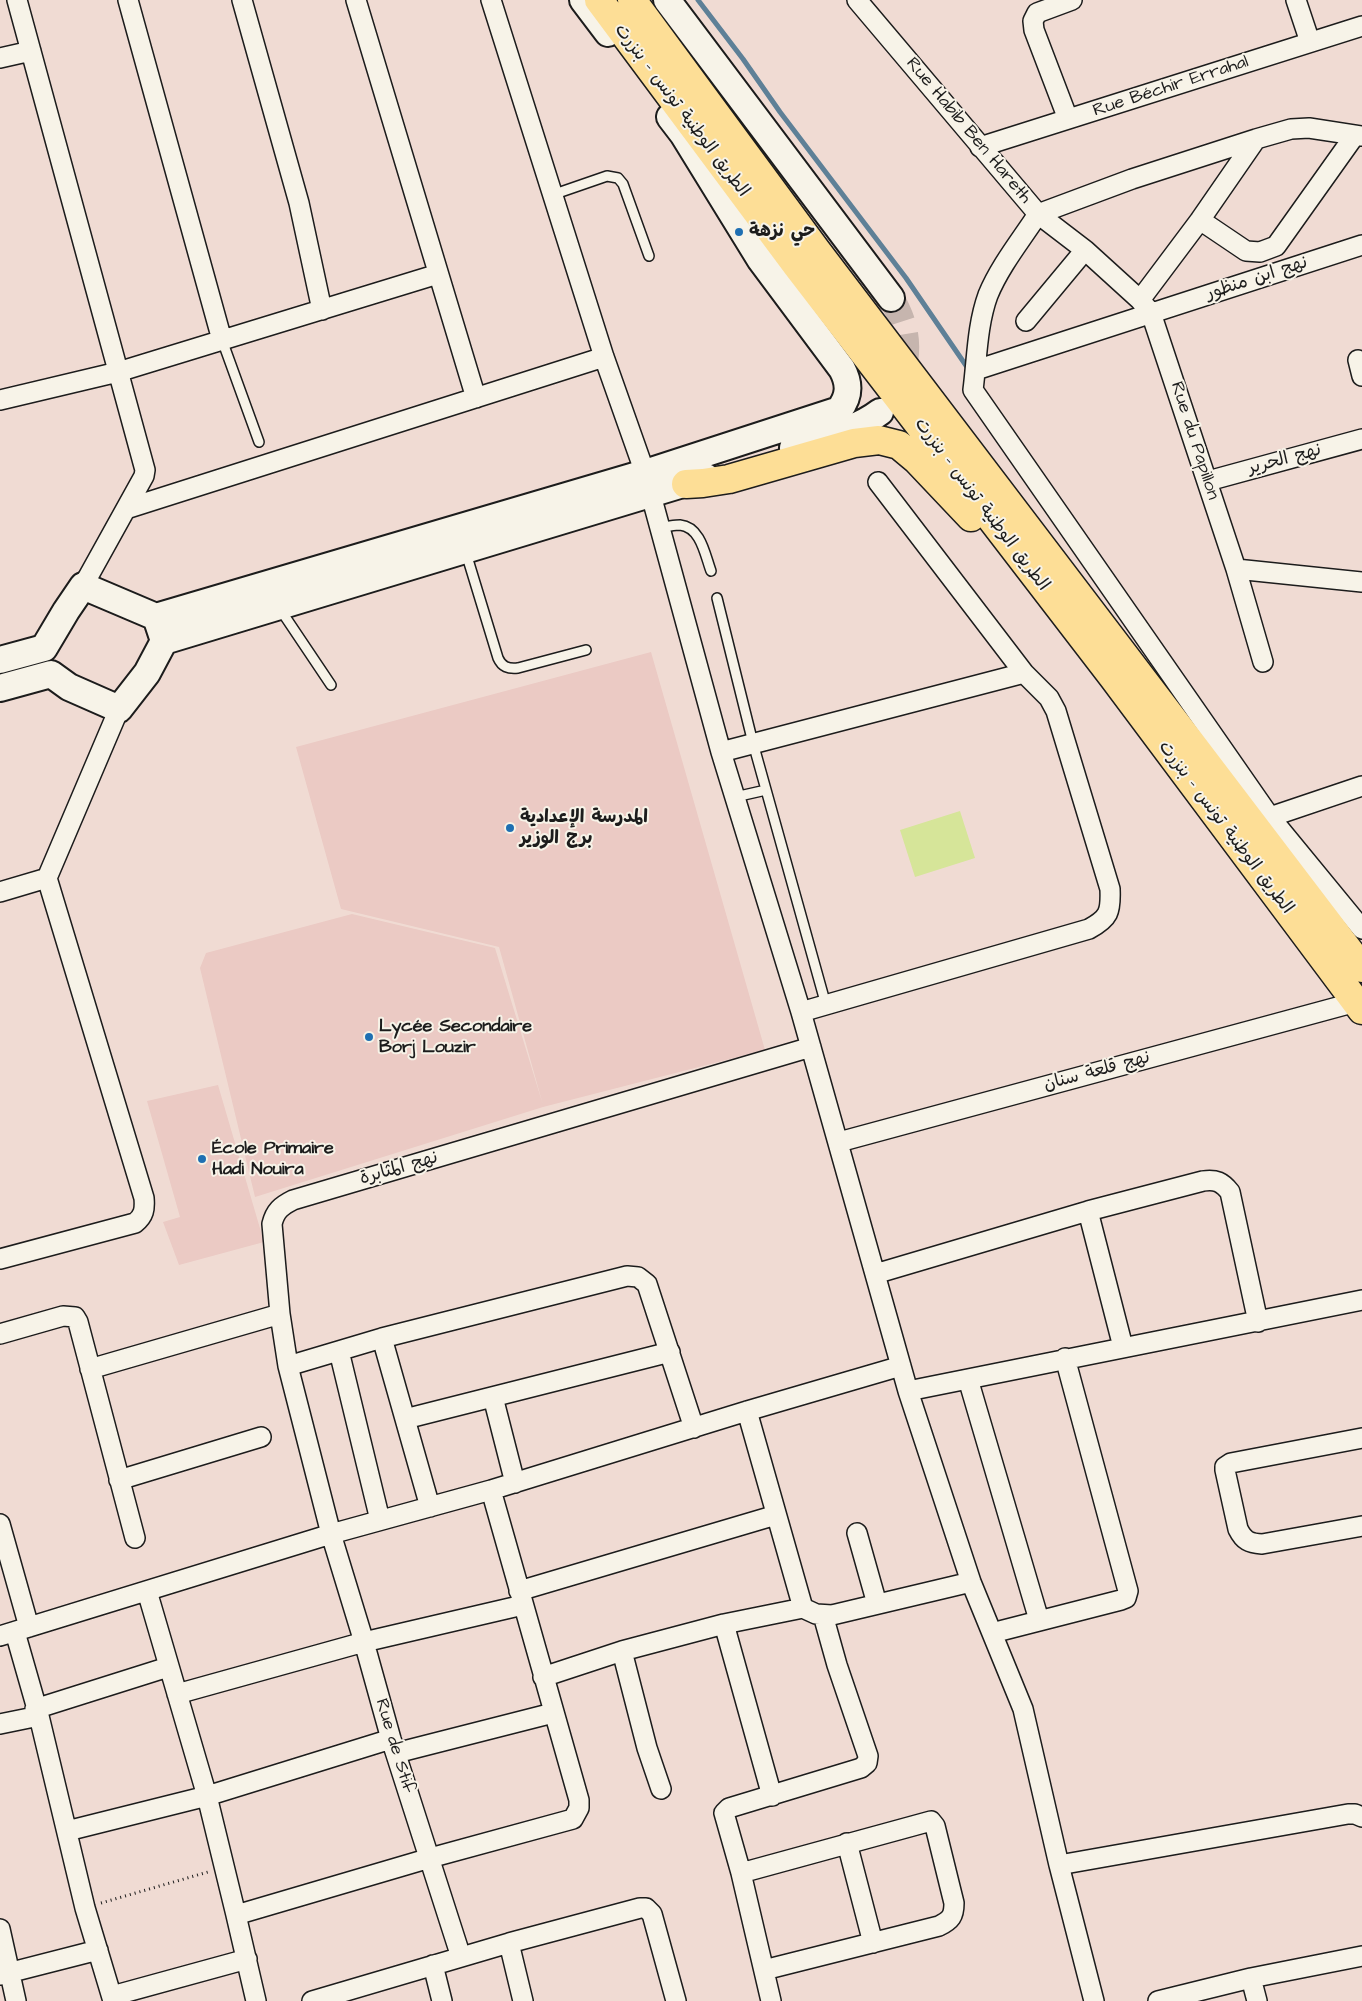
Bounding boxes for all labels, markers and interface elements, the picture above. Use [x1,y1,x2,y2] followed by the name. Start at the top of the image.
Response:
[609,20,753,202] street label: الطريق الوطنية تونس - بنزرت
[1091,52,1251,122] street label: Rue Béchir Errahal
[901,54,1035,208] street label: Rue Habib Ben Hareth
[749,221,815,243] place label: حي نزهة
[733,226,745,238] marker: حي نزهة
[1203,252,1311,306] street label: نهج ابن منظور
[1165,379,1223,503] street label: Rue du Papillon
[909,414,1053,596] street label: الطريق الوطنية تونس - بنزرت
[1246,440,1324,480] street label: نهج الحرير
[1153,737,1297,919] street label: الطريق الوطنية تونس - بنزرت
[520,807,648,850] place label: المدرسة الإعدادية برج الوزير
[504,822,516,834] marker: المدرسة الإعدادية برج الوزير
[379,1016,532,1058] place label: Lycée Secondaire Borj Louzir
[363,1031,375,1043] marker: Lycée Secondaire Borj Louzir
[1041,1047,1153,1097] street label: نهج قلعة سنان
[212,1138,334,1180] place label: École Primaire Hadi Nouira
[357,1148,441,1190] street label: نهج المثابرة
[196,1153,208,1165] marker: École Primaire Hadi Nouira
[369,1696,419,1796] street label: Rue de Stif

